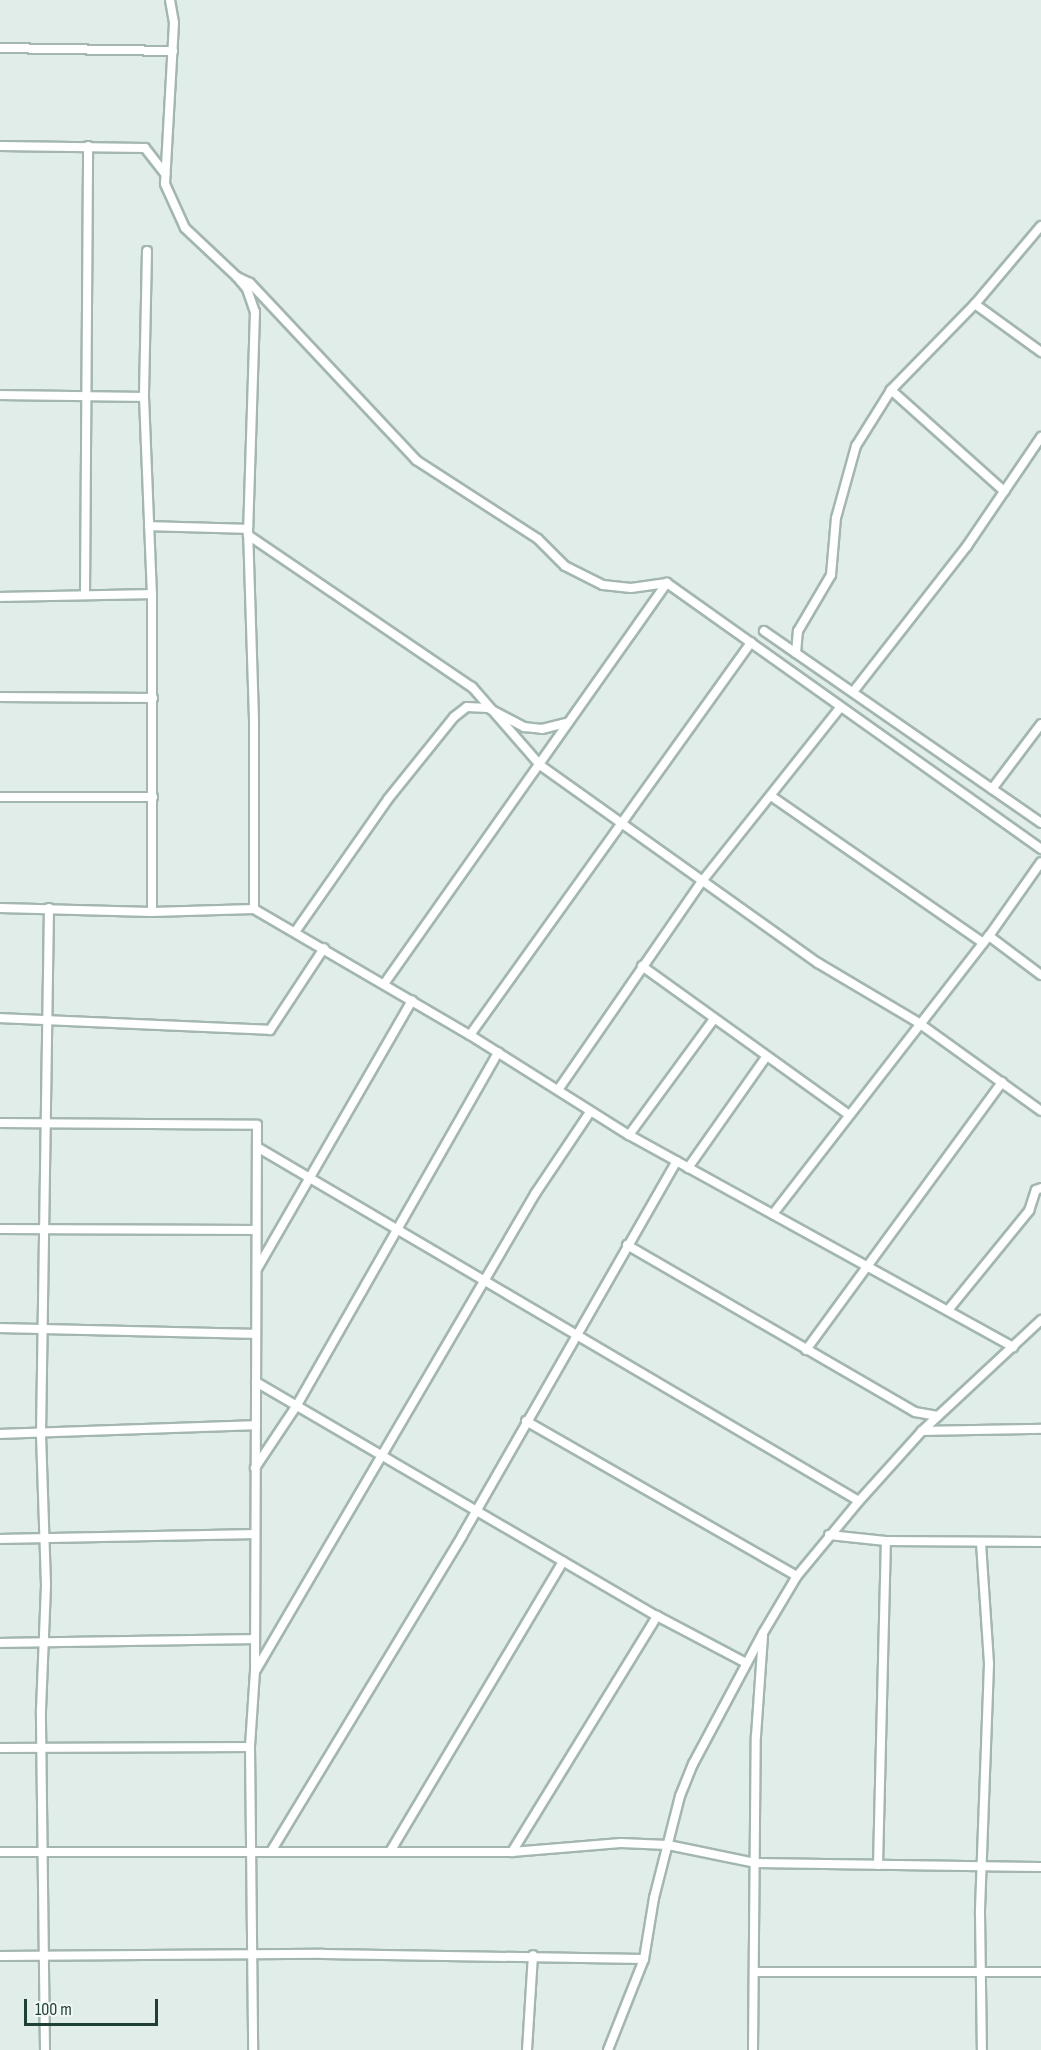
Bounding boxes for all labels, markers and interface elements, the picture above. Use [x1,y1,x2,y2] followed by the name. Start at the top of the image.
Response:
[27,1987,160,2025] scale bar
[35,1999,72,2020] text: 100 m

